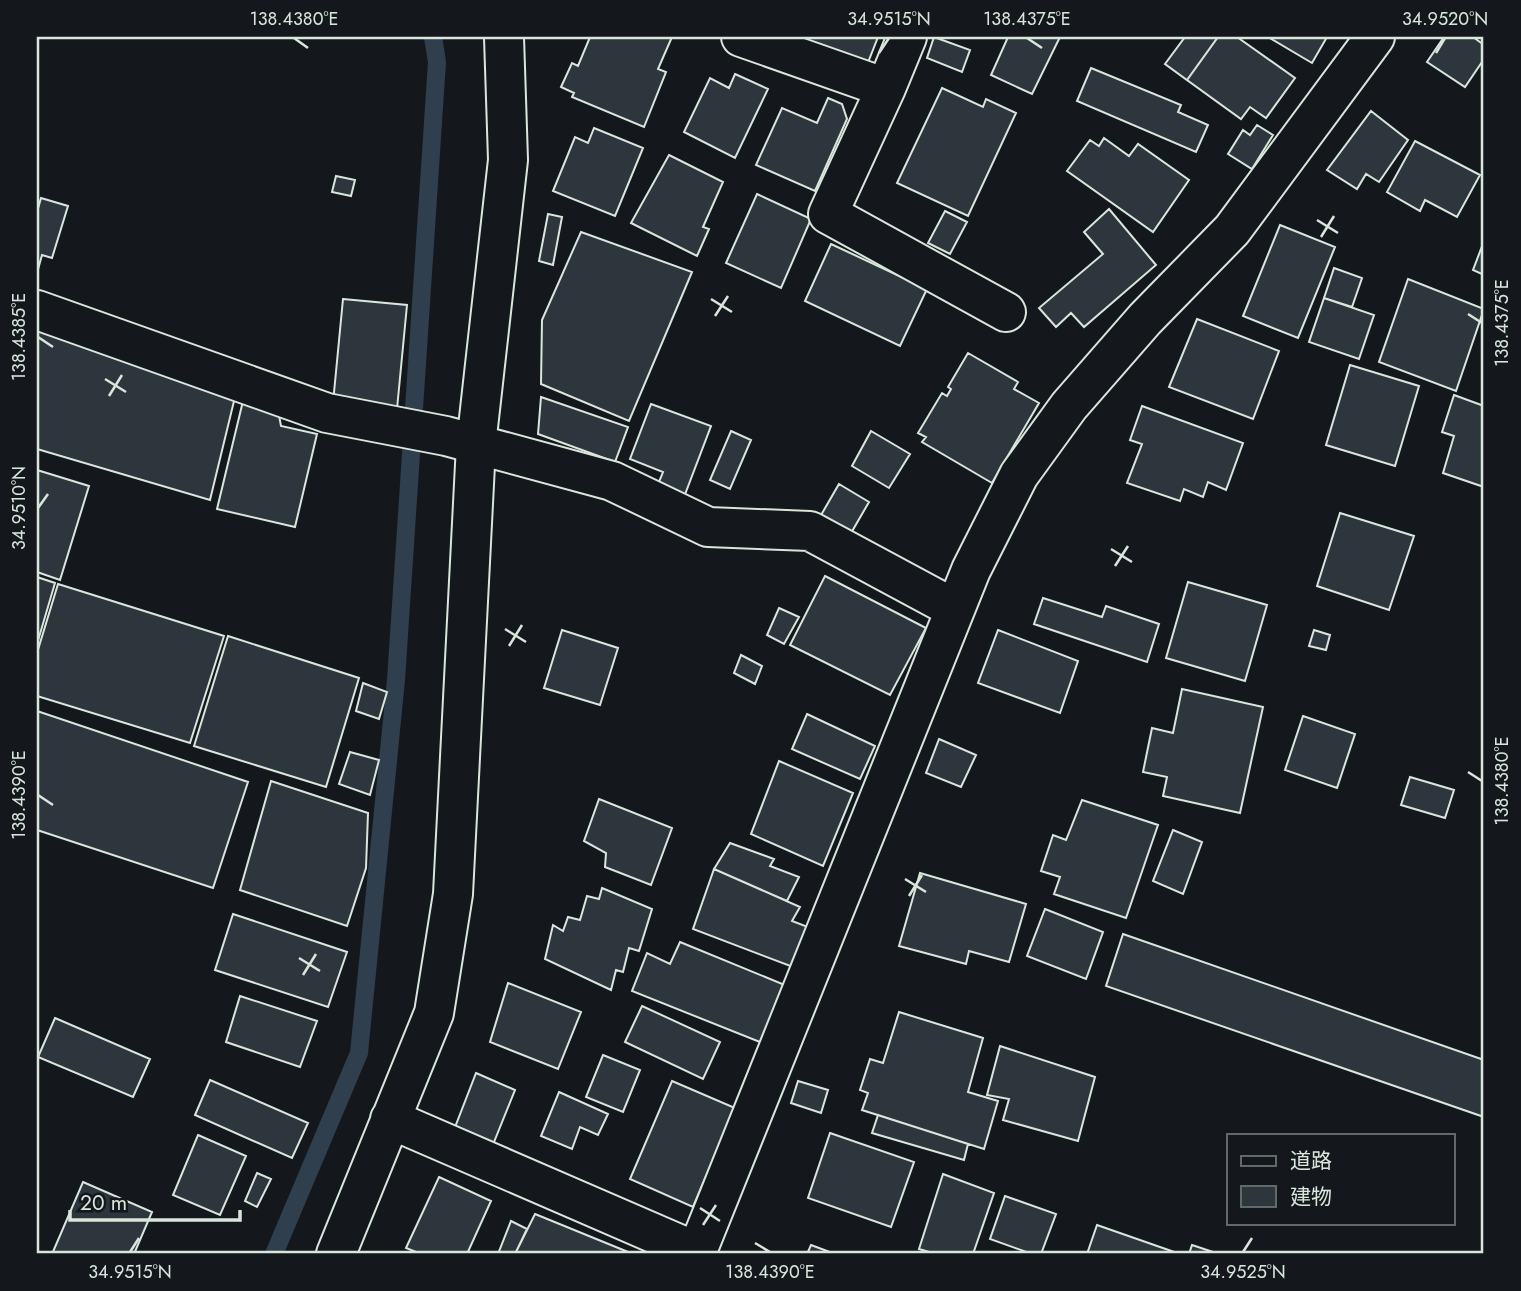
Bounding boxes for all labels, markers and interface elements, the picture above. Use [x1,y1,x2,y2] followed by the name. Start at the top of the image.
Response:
[250,6,338,32] text: 138.4380°E
[847,6,931,32] text: 34.9515°N
[983,6,1071,32] text: 138.4375°E
[1402,6,1488,32] text: 34.9520°N
[1489,279,1515,367] text: 138.4375°E
[6,293,32,381] text: 138.4385°E
[6,466,32,550] text: 34.9510°N
[1489,737,1515,825] text: 138.4380°E
[6,750,32,840] text: 138.4390°E
[1227,1134,1454,1224] legend
[1290,1146,1332,1176] text: 道路
[70,1179,240,1223] scale bar
[1290,1182,1332,1212] text: 建物
[80,1188,127,1218] text: 20 m
[88,1259,172,1285] text: 34.9515°N
[725,1259,815,1285] text: 138.4390°E
[1200,1259,1286,1285] text: 34.9525°N

